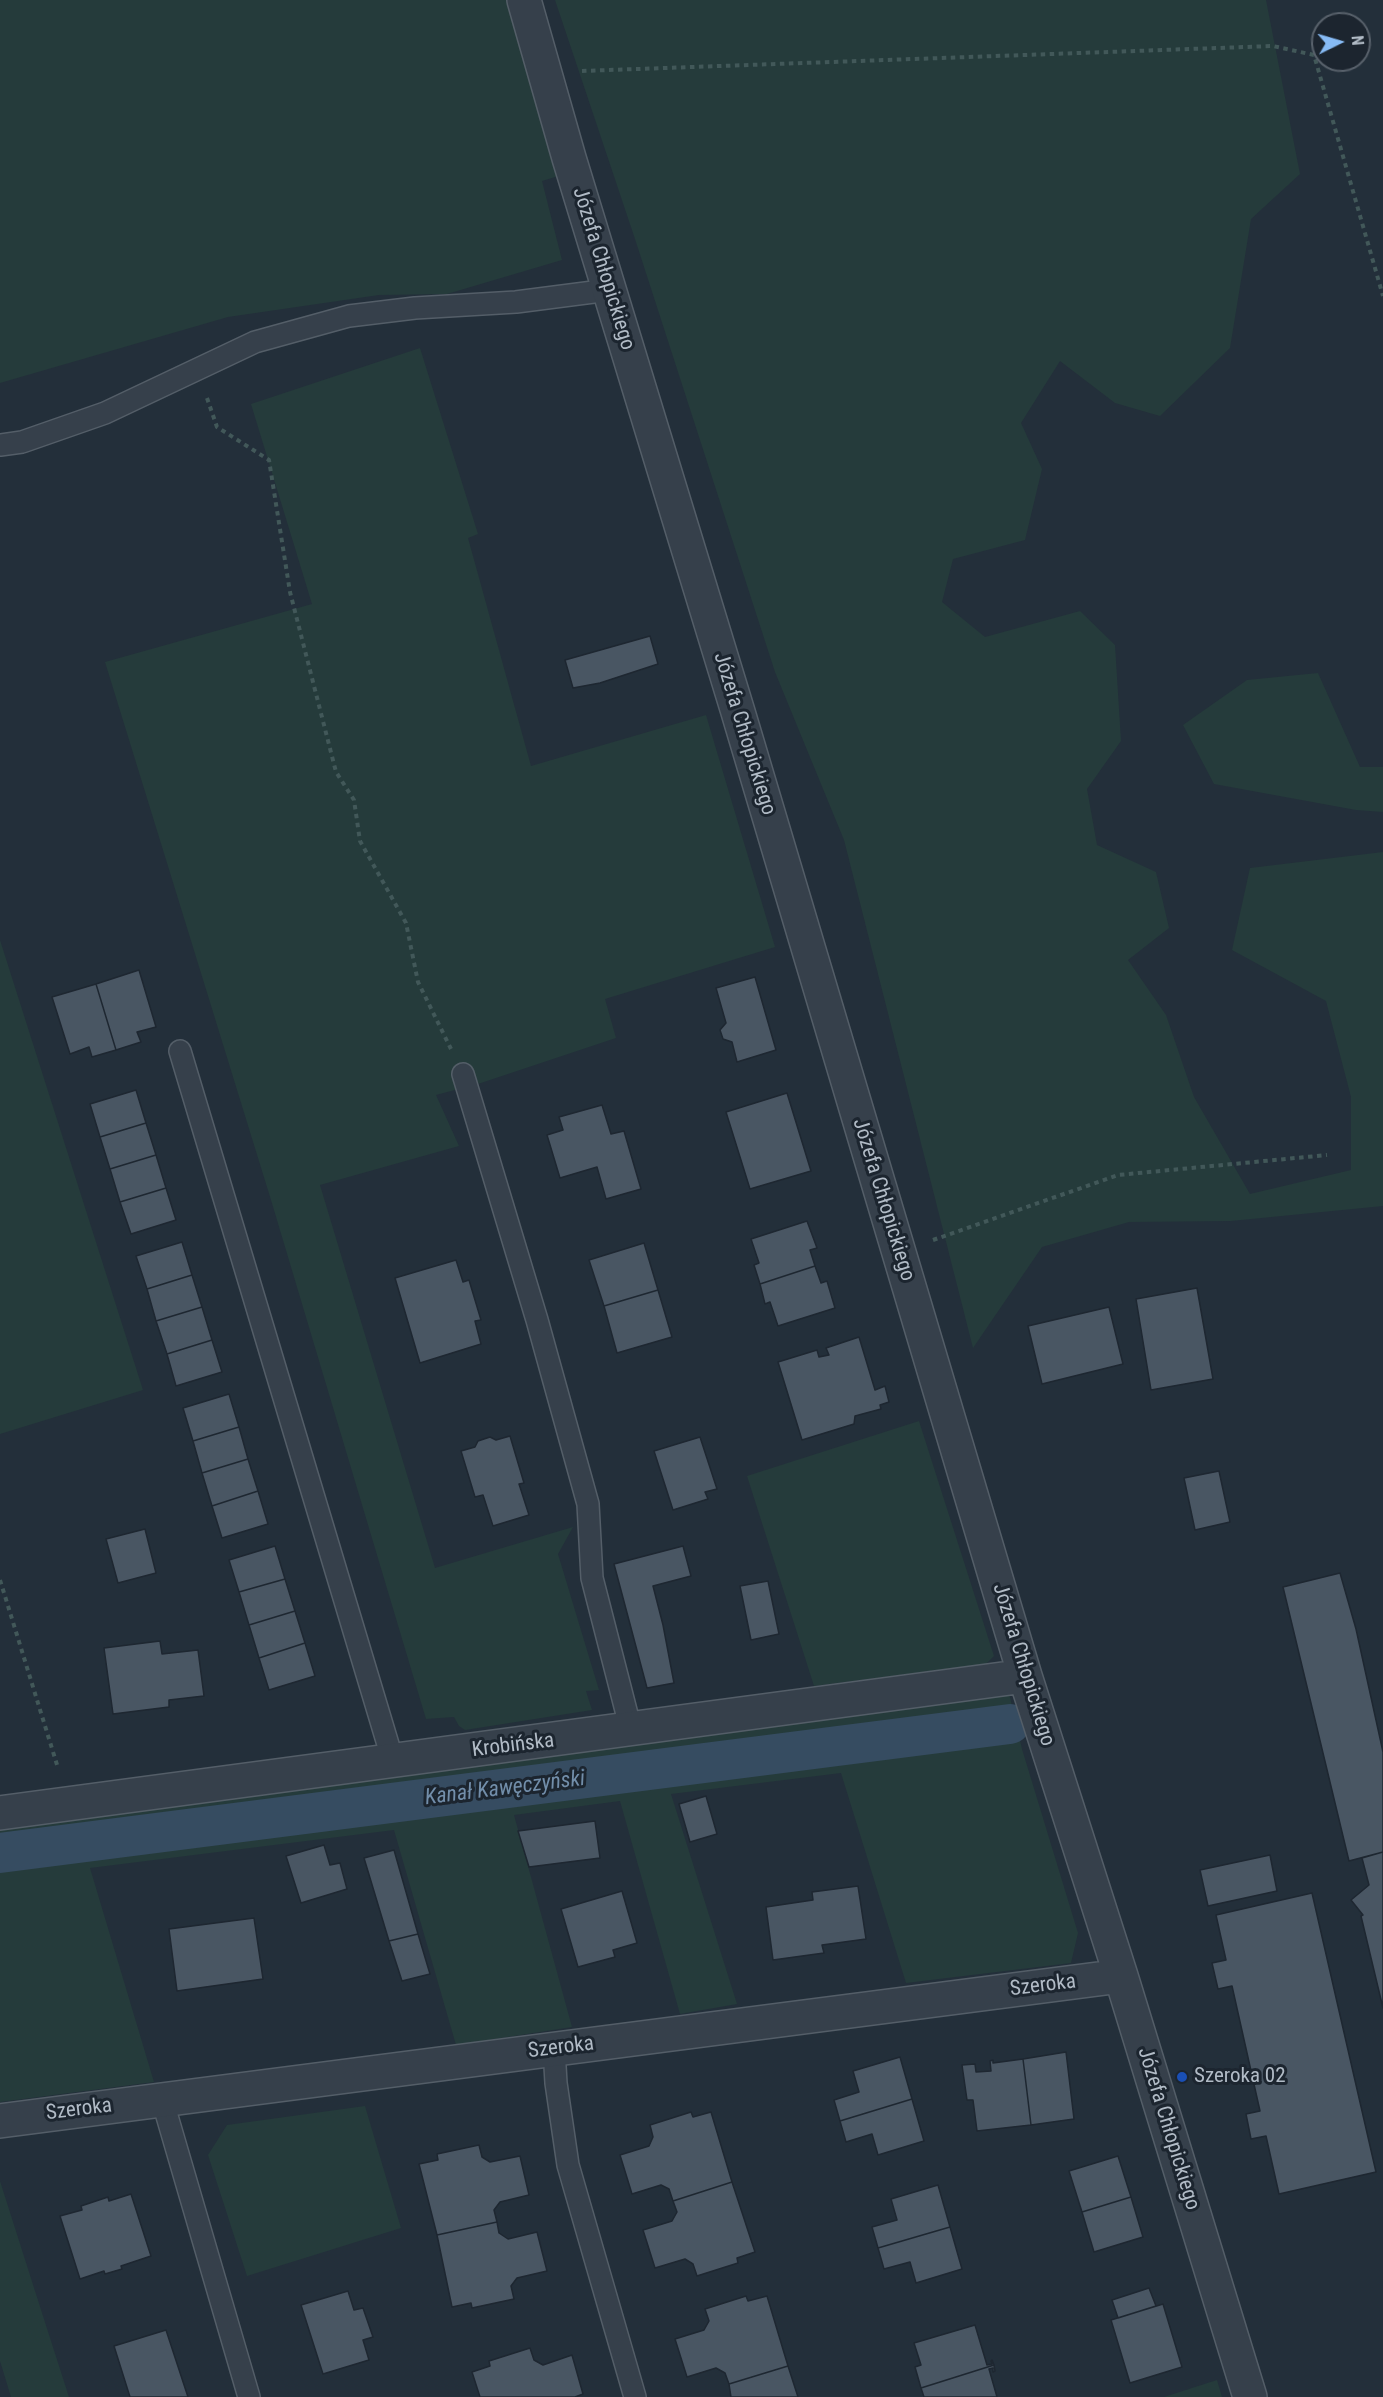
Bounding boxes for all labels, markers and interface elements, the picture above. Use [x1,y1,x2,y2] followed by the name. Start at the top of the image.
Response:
[1311,12,1371,72] north arrow
[1348,35,1367,46] text: N
[566,185,640,353] street label: Józefa Chłopickiego
[707,650,781,818] street label: Józefa Chłopickiego
[846,1116,920,1284] street label: Józefa Chłopickiego
[986,1581,1060,1749] street label: Józefa Chłopickiego
[470,1728,556,1764] street label: Krobińska
[423,1766,587,1812] water label: Kanał Kawęczyński
[1009,1969,1077,2003] street label: Szeroka
[527,2031,595,2065] street label: Szeroka
[1131,2045,1205,2213] street label: Józefa Chłopickiego
[1194,2064,1286,2090] place label: Szeroka 02
[1175,2070,1189,2084] marker: Szeroka 02
[45,2093,113,2127] street label: Szeroka

